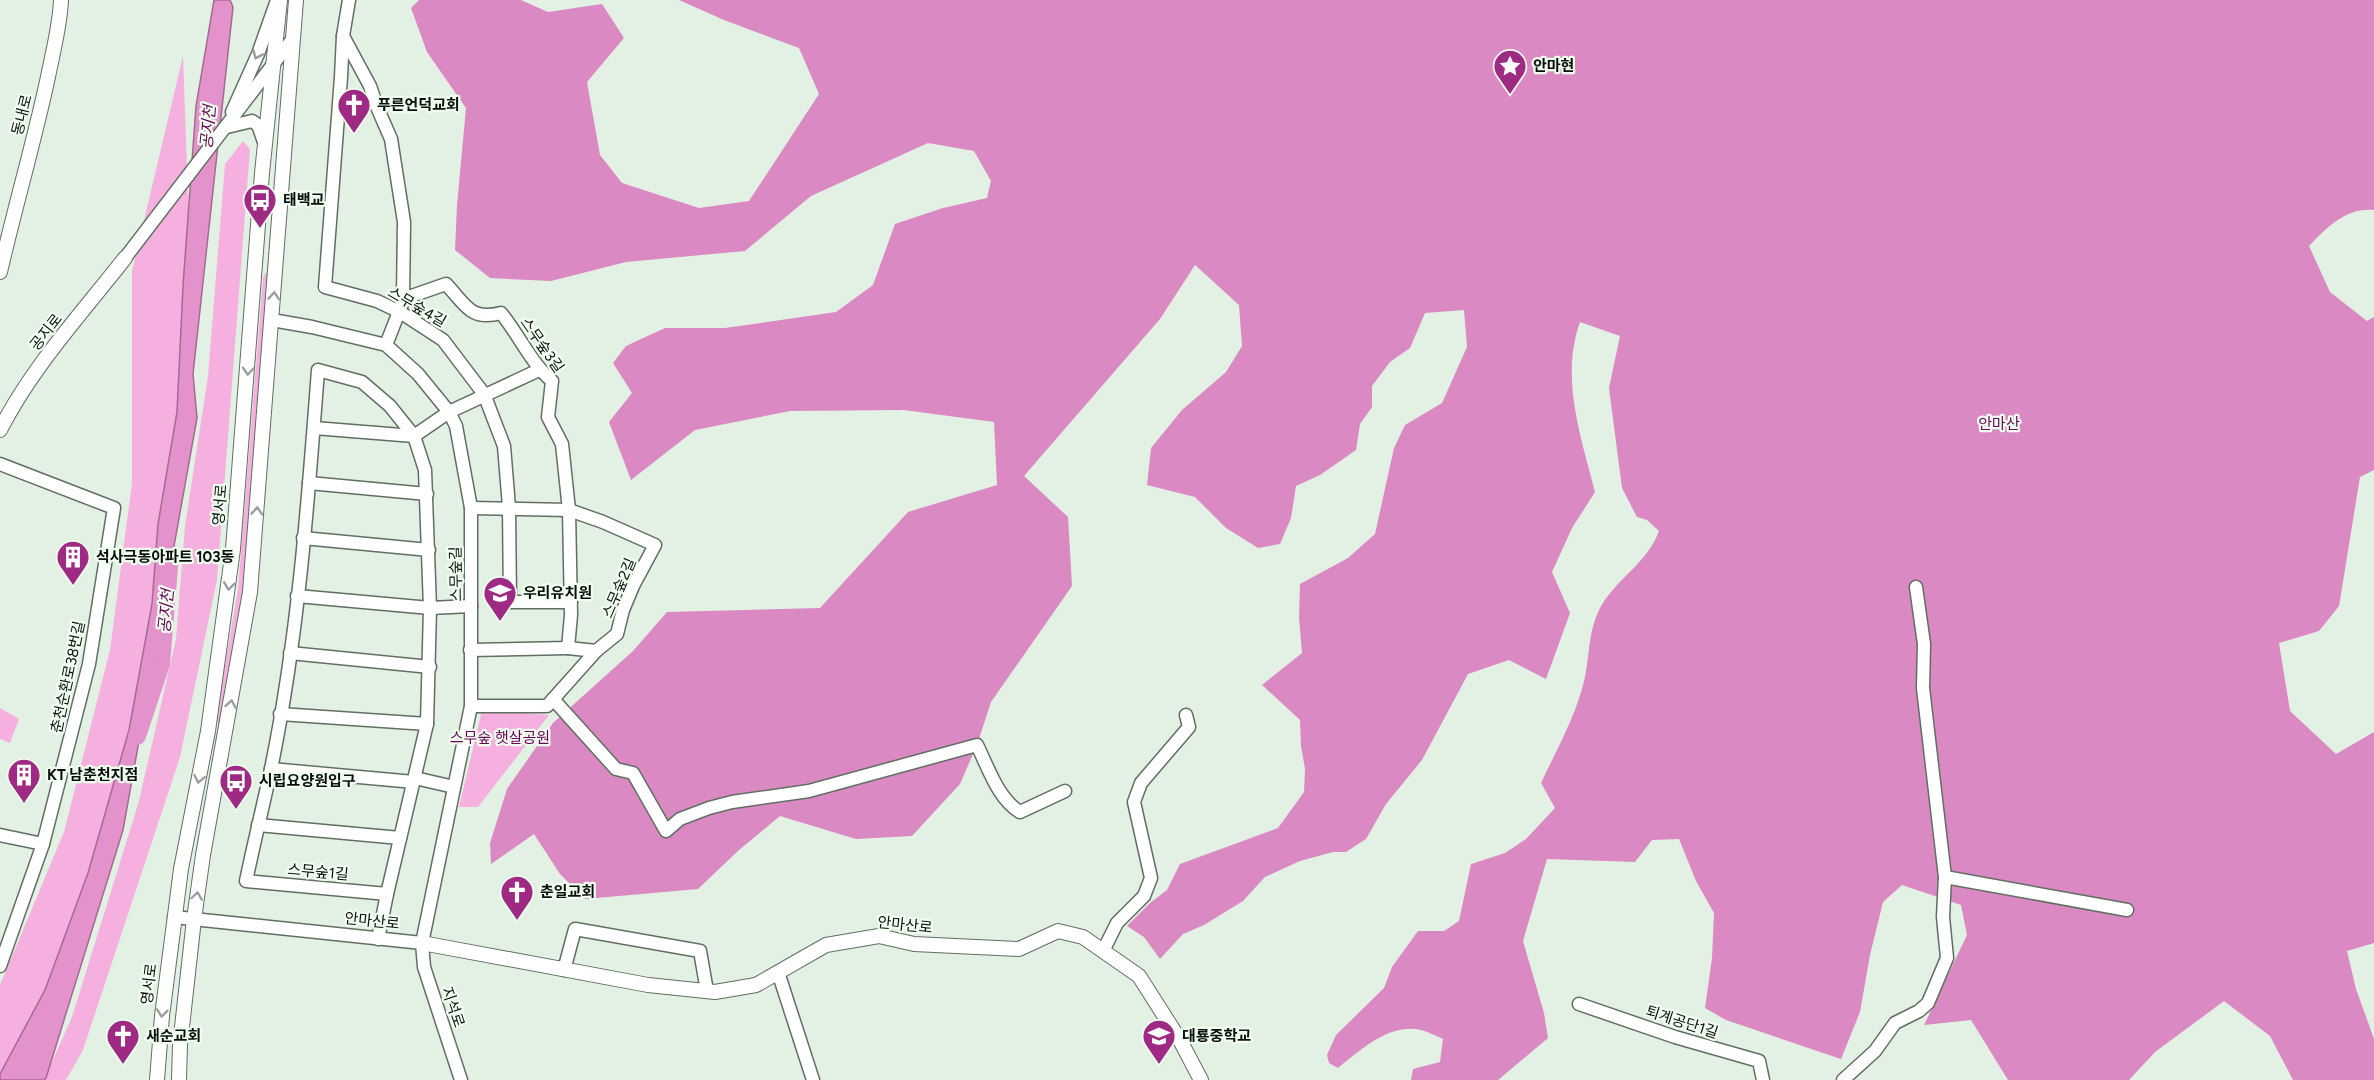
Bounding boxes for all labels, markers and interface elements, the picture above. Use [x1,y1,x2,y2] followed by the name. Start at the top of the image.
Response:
[1492,48,1528,95] place icon: 안마현
[253,49,265,60] one-way arrow
[1533,57,1574,75] place label: 안마현
[336,87,372,134] church icon: 푸른언덕교회
[8,93,36,137] street label: 동내로
[377,96,460,114] place label: 푸른언덕교회
[197,102,220,150] water label: 공지천
[242,182,278,229] bus stop icon: 태백교
[283,191,325,209] place label: 태백교
[385,283,449,331] street label: 스무숲4길
[267,292,280,301] one-way arrow
[26,310,66,354] street label: 공지로
[516,314,568,376] street label: 스무숲3길
[242,367,255,376] one-way arrow
[1978,415,2020,433] park label: 안마산
[209,484,231,526] street label: 영서로
[250,507,263,516] one-way arrow
[55,539,91,586] building icon: 석사극동아파트 103동
[447,546,465,602] street label: 스무숲길
[96,548,235,566] place label: 석사극동아파트 103동
[598,555,640,621] street label: 스무숲2길
[482,575,518,622] school or university icon: 우리유치원
[223,582,236,591] one-way arrow
[523,584,592,602] place label: 우리유치원
[155,586,178,634] water label: 공지천
[47,619,89,735] street label: 춘천순환로38번길
[224,700,237,710] one-way arrow
[450,729,550,747] park label: 스무숲 햇살공원
[6,757,42,804] building icon: KT 남춘천지점
[218,763,254,810] bus stop icon: 시립요양원입구
[47,766,138,784] place label: KT 남춘천지점
[259,772,356,790] place label: 시립요양원입구
[193,773,206,783] one-way arrow
[287,860,349,884] street label: 스무숲1길
[499,874,535,921] church icon: 춘일교회
[540,883,595,901] place label: 춘일교회
[191,892,203,901] one-way arrow
[344,909,400,933] street label: 안마산로
[877,913,933,937] street label: 안마산로
[138,962,160,1006] street label: 영서로
[438,984,468,1030] street label: 지석로
[1643,1002,1721,1042] street label: 퇴계공단1길
[156,1008,169,1017] one-way arrow
[105,1018,141,1065] church icon: 새순교회
[1141,1018,1177,1065] school or university icon: 대룡중학교
[146,1027,201,1045] place label: 새순교회
[1182,1027,1251,1045] place label: 대룡중학교

